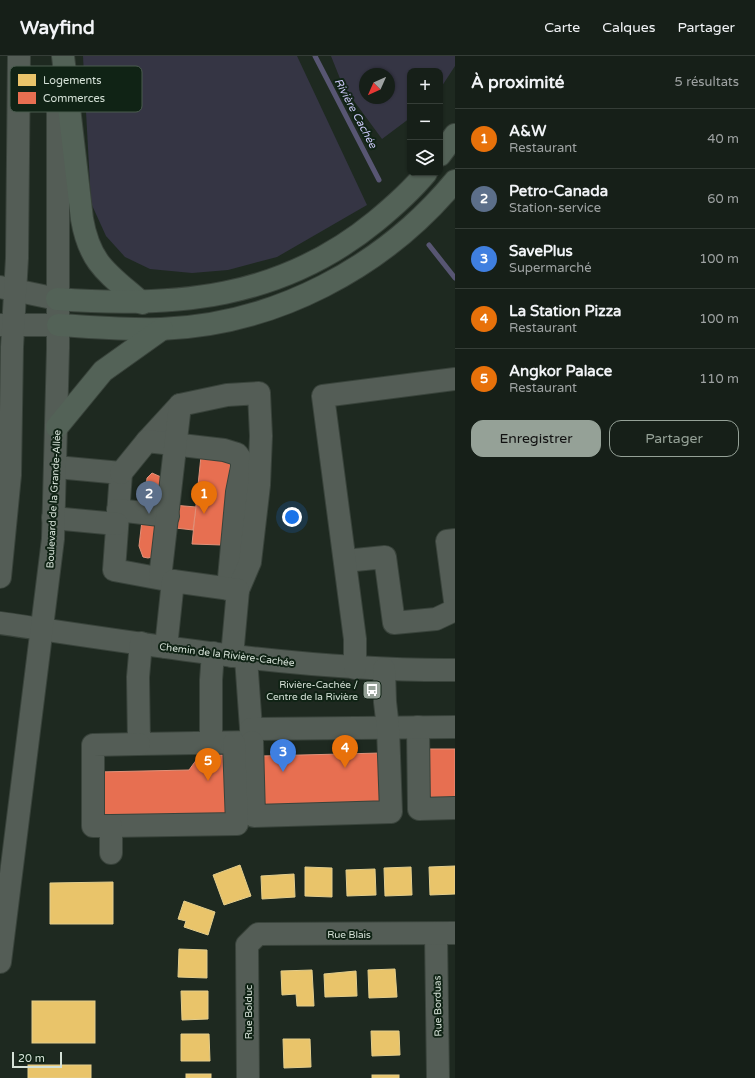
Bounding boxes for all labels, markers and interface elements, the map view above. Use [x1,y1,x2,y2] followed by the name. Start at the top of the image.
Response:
[20,17,95,39] text: Wayfind
[544,19,580,36] text: Carte
[602,19,655,36] text: Calques
[677,19,735,36] text: Partager
[10,66,142,112] legend
[359,68,395,104] north arrow
[407,68,443,176] map controls
[407,68,443,104] button: +
[471,72,564,93] text: À proximité
[43,74,102,87] text: Logements
[675,74,739,90] text: 5 résultats
[332,76,380,151] water label: Rivière Cachée
[43,92,105,105] text: Commerces
[407,104,443,140] button: −
[509,122,546,140] text: A&W
[480,131,488,147] text: 1
[707,131,739,147] text: 40 m
[407,140,443,176] button: layers
[509,140,577,156] text: Restaurant
[509,182,608,200] text: Petro-Canada
[480,191,488,207] text: 2
[707,191,739,207] text: 60 m
[509,200,601,216] text: Station-service
[509,242,573,260] text: SavePlus
[480,251,488,267] text: 3
[699,251,739,267] text: 100 m
[509,260,592,276] text: Supermarché
[509,302,622,320] text: La Station Pizza
[480,311,488,327] text: 4
[699,311,739,327] text: 100 m
[509,320,577,336] text: Restaurant
[509,362,612,380] text: Angkor Palace
[480,371,488,387] text: 5
[699,371,739,387] text: 110 m
[509,380,577,396] text: Restaurant
[471,420,601,457] button: Enregistrer
[609,420,739,457] button: Partager
[44,429,64,569] street label: Boulevard de la Grande-Allée
[136,481,162,514] pin: 2
[191,481,217,514] pin: 1
[282,507,302,527] your location
[159,641,295,669] street label: Chemin de la Rivière-Cachée
[266,679,358,703] place label: Rivière-Cachée / Centre de la Rivière
[361,679,383,701] bus stop icon: Rivière-Cachée / Centre de la Rivière
[332,735,358,768] pin: 4
[270,739,296,772] pin: 3
[195,748,221,781] pin: 5
[327,929,371,941] street label: Rue Blais
[431,975,445,1037] street label: Rue Borduas
[243,985,255,1039] street label: Rue Bolduc
[12,1050,62,1069] scale bar
[18,1052,45,1065] text: 20 m

